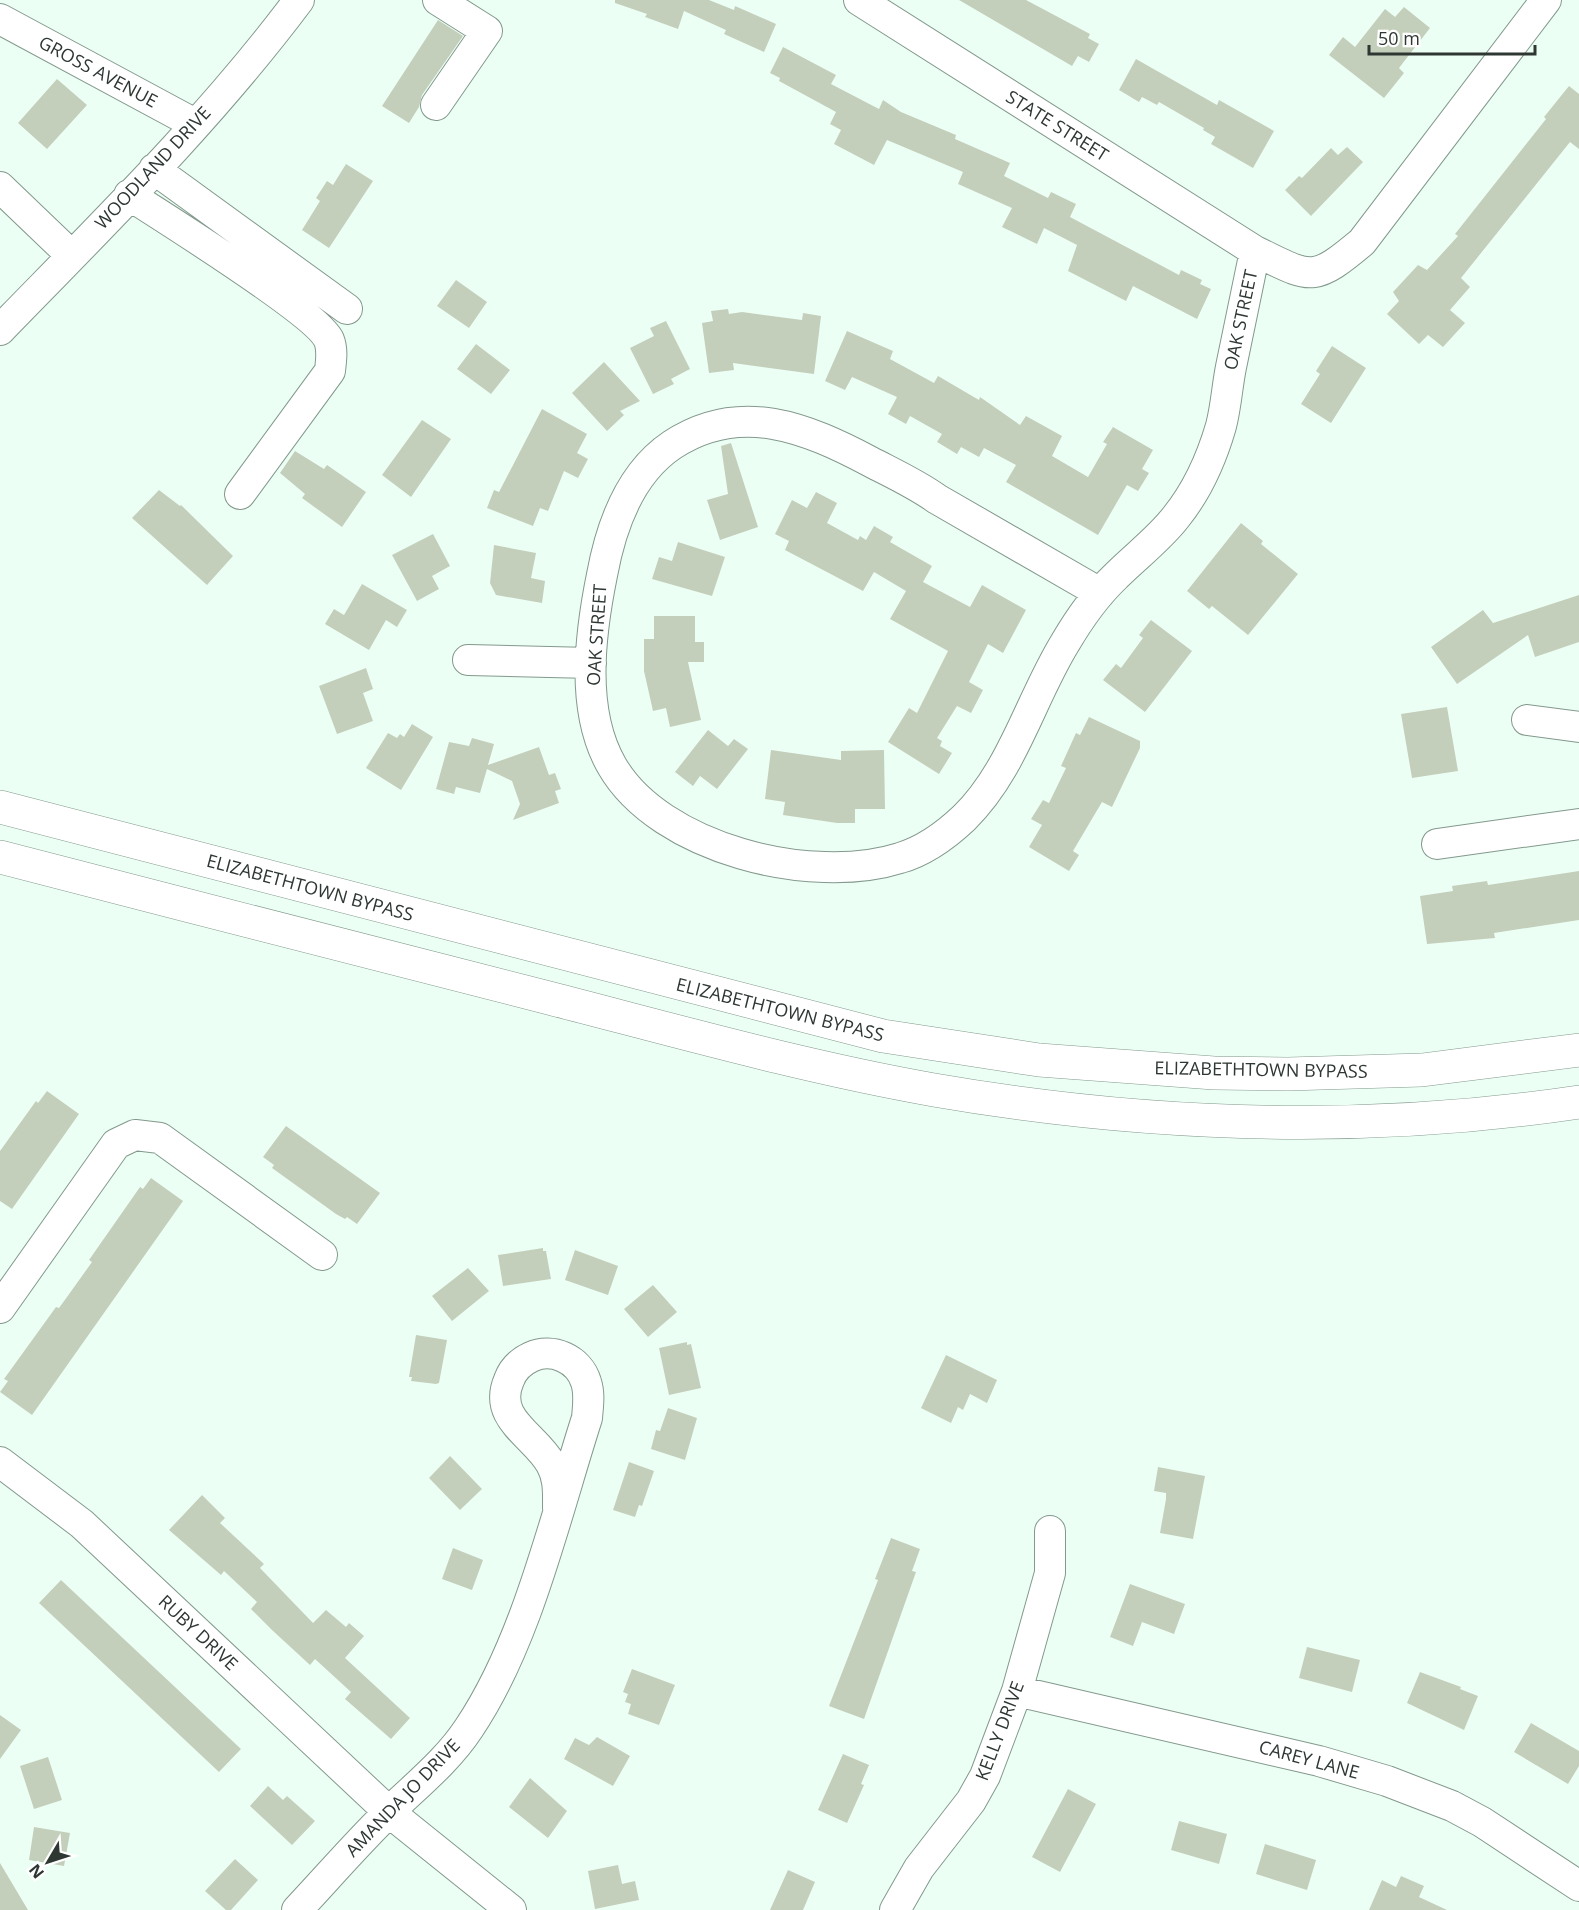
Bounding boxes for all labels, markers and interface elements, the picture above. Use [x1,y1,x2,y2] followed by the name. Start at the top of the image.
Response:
[1369,18,1536,56] scale bar
[1378,26,1420,50] text: 50 m
[35,30,162,113] street label: GROSS AVENUE
[1002,84,1113,166] street label: STATE STREET
[89,101,215,234] street label: WOODLAND DRIVE
[1218,267,1262,372] street label: OAK STREET
[580,583,612,687] street label: OAK STREET
[204,848,417,926] street label: ELIZABETHTOWN BYPASS
[674,972,887,1047] street label: ELIZABETHTOWN BYPASS
[1154,1055,1368,1083] street label: ELIZABETHTOWN BYPASS
[154,1589,244,1675] street label: RUBY DRIVE
[969,1678,1029,1784] street label: KELLY DRIVE
[340,1733,465,1861] street label: AMANDA JO DRIVE
[1256,1734,1362,1784] street label: CAREY LANE
[18,1832,78,1892] north arrow
[24,1859,49,1883] text: N

